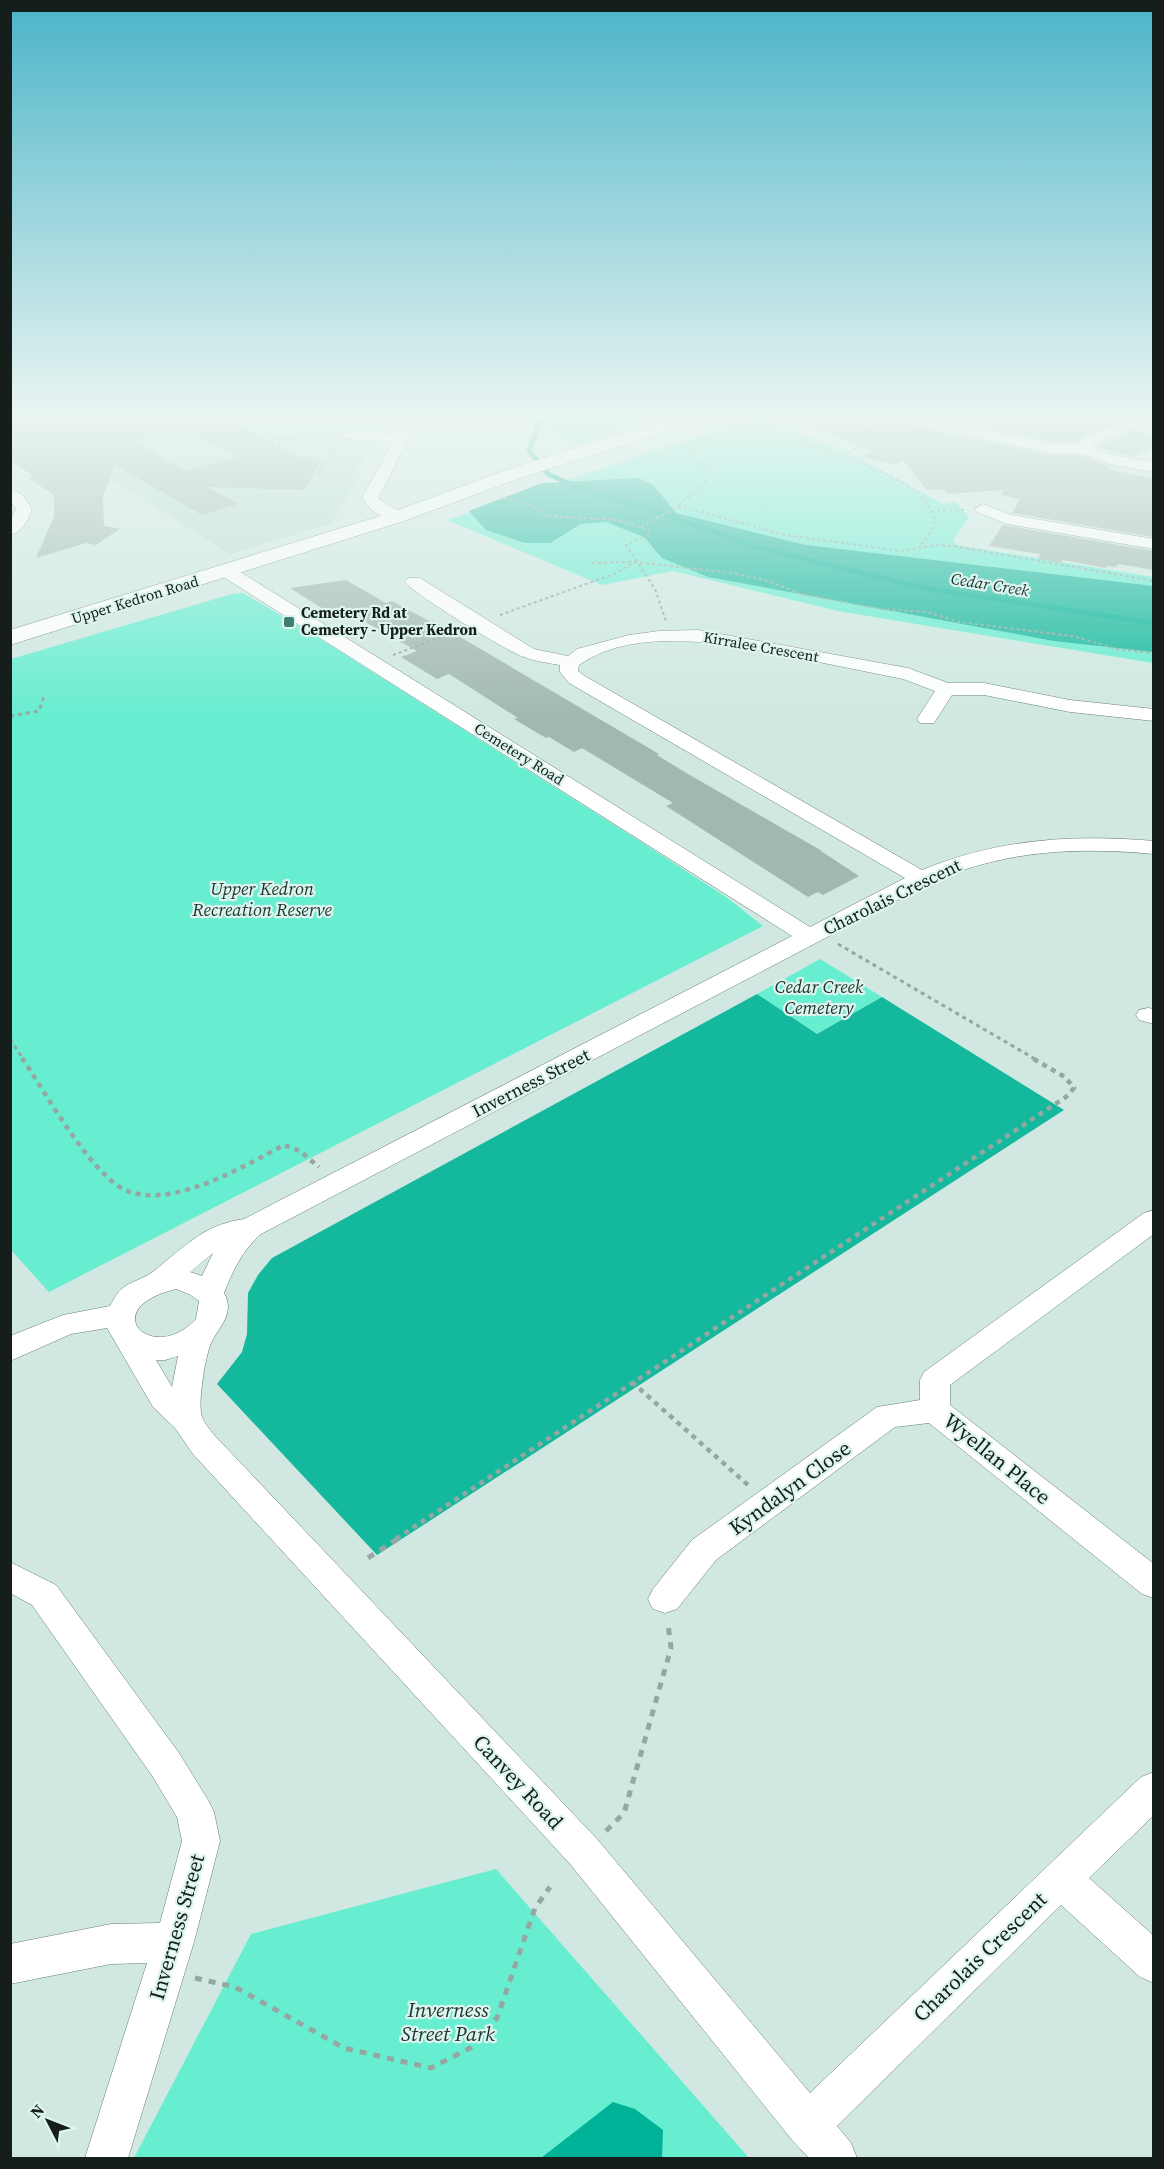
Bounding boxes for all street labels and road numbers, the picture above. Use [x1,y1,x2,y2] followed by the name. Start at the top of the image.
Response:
[69,570,202,629] street label: Upper Kedron Road
[702,626,820,667] street label: Kirralee Crescent
[470,718,569,790] street label: Cemetery Road
[819,852,965,941] street label: Charolais Crescent
[468,1042,594,1123] street label: Inverness Street
[937,1406,1057,1511] street label: Wyellan Place
[723,1434,857,1542] street label: Kyndalyn Close
[467,1728,570,1835] street label: Canvey Road
[142,1850,211,2003] street label: Inverness Street
[906,1885,1053,2028] street label: Charolais Crescent

